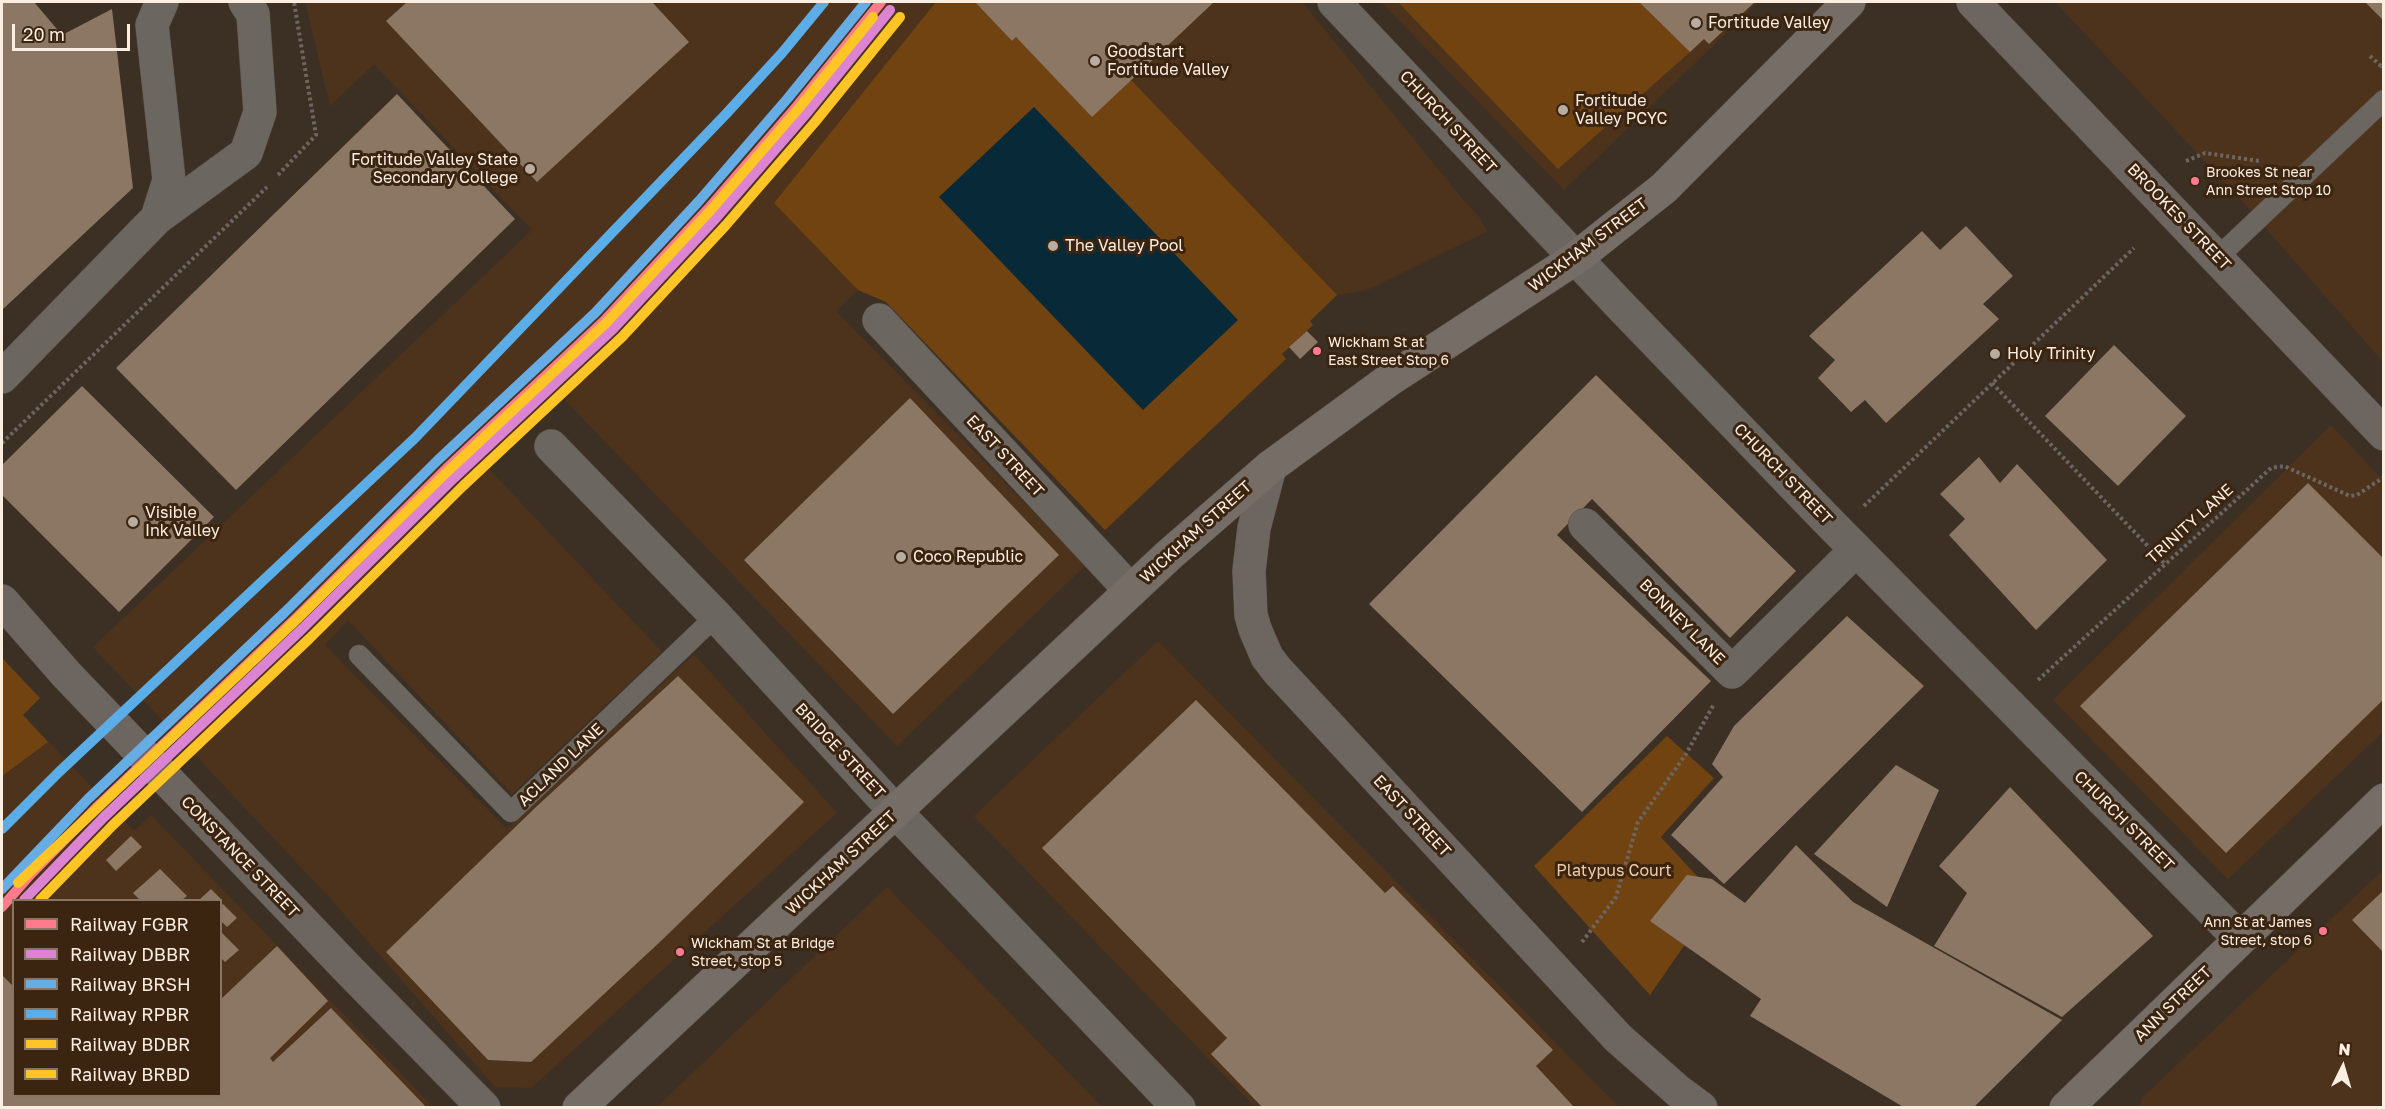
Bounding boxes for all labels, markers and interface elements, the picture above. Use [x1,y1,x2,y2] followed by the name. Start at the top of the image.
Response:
[15,12,134,50] scale bar
[1708,13,1830,33] place label: Fortitude Valley
[1689,16,1703,30] marker: Fortitude Valley
[23,23,65,45] text: 20 m
[1107,42,1229,80] place label: Goodstart Fortitude Valley
[1088,54,1102,68] marker: Goodstart Fortitude Valley
[1396,67,1500,177] street label: CHURCH STREET
[1575,91,1667,129] place label: Fortitude Valley PCYC
[1556,103,1570,117] marker: Fortitude Valley PCYC
[351,150,518,188] place label: Fortitude Valley State Secondary College
[2123,160,2235,274] street label: BROOKES STREET
[523,162,537,176] marker: Fortitude Valley State Secondary College
[2206,165,2331,198] place label: Brookes St near Ann Street Stop 10
[2189,175,2201,187] marker: Brookes St near Ann Street Stop 10
[1525,194,1651,296] street label: WICKHAM STREET
[1065,236,1183,256] place label: The Valley Pool
[1046,239,1060,253] marker: The Valley Pool
[1328,335,1449,368] place label: Wickham St at East Street Stop 6
[2007,344,2095,364] place label: Holy Trinity
[1311,345,1323,357] marker: Wickham St at East Street Stop 6
[1988,347,2002,361] marker: Holy Trinity
[962,411,1048,501] street label: EAST STREET
[1730,419,1836,529] street label: CHURCH STREET
[1136,477,1256,587] street label: WICKHAM STREET
[2143,480,2237,568] street label: TRINITY LANE
[145,503,220,541] place label: Visible Ink Valley
[126,515,140,529] marker: Visible Ink Valley
[913,547,1023,567] place label: Coco Republic
[894,550,908,564] marker: Coco Republic
[1635,575,1729,669] street label: BONNEY LANE
[791,699,889,803] street label: BRIDGE STREET
[514,719,608,811] street label: ACLAND LANE
[2070,767,2178,875] street label: CHURCH STREET
[1369,771,1455,861] street label: EAST STREET
[177,792,303,922] street label: CONSTANCE STREET
[782,807,900,919] street label: WICKHAM STREET
[1556,861,1672,881] park label: Platypus Court
[12,899,222,1097] legend
[70,913,189,935] text: Railway FGBR
[2204,915,2312,948] place label: Ann St at James Street, stop 6
[2317,925,2329,937] marker: Ann St at James Street, stop 6
[691,936,835,969] place label: Wickham St at Bridge Street, stop 5
[70,943,190,965] text: Railway DBBR
[674,946,686,958] marker: Wickham St at Bridge Street, stop 5
[2131,963,2215,1045] street label: ANN STREET
[70,973,191,995] text: Railway BRSH
[70,1003,190,1025] text: Railway RPBR
[70,1033,190,1055] text: Railway BDBR
[2313,1037,2373,1097] north arrow
[2338,1039,2351,1060] text: N
[70,1063,190,1085] text: Railway BRBD

